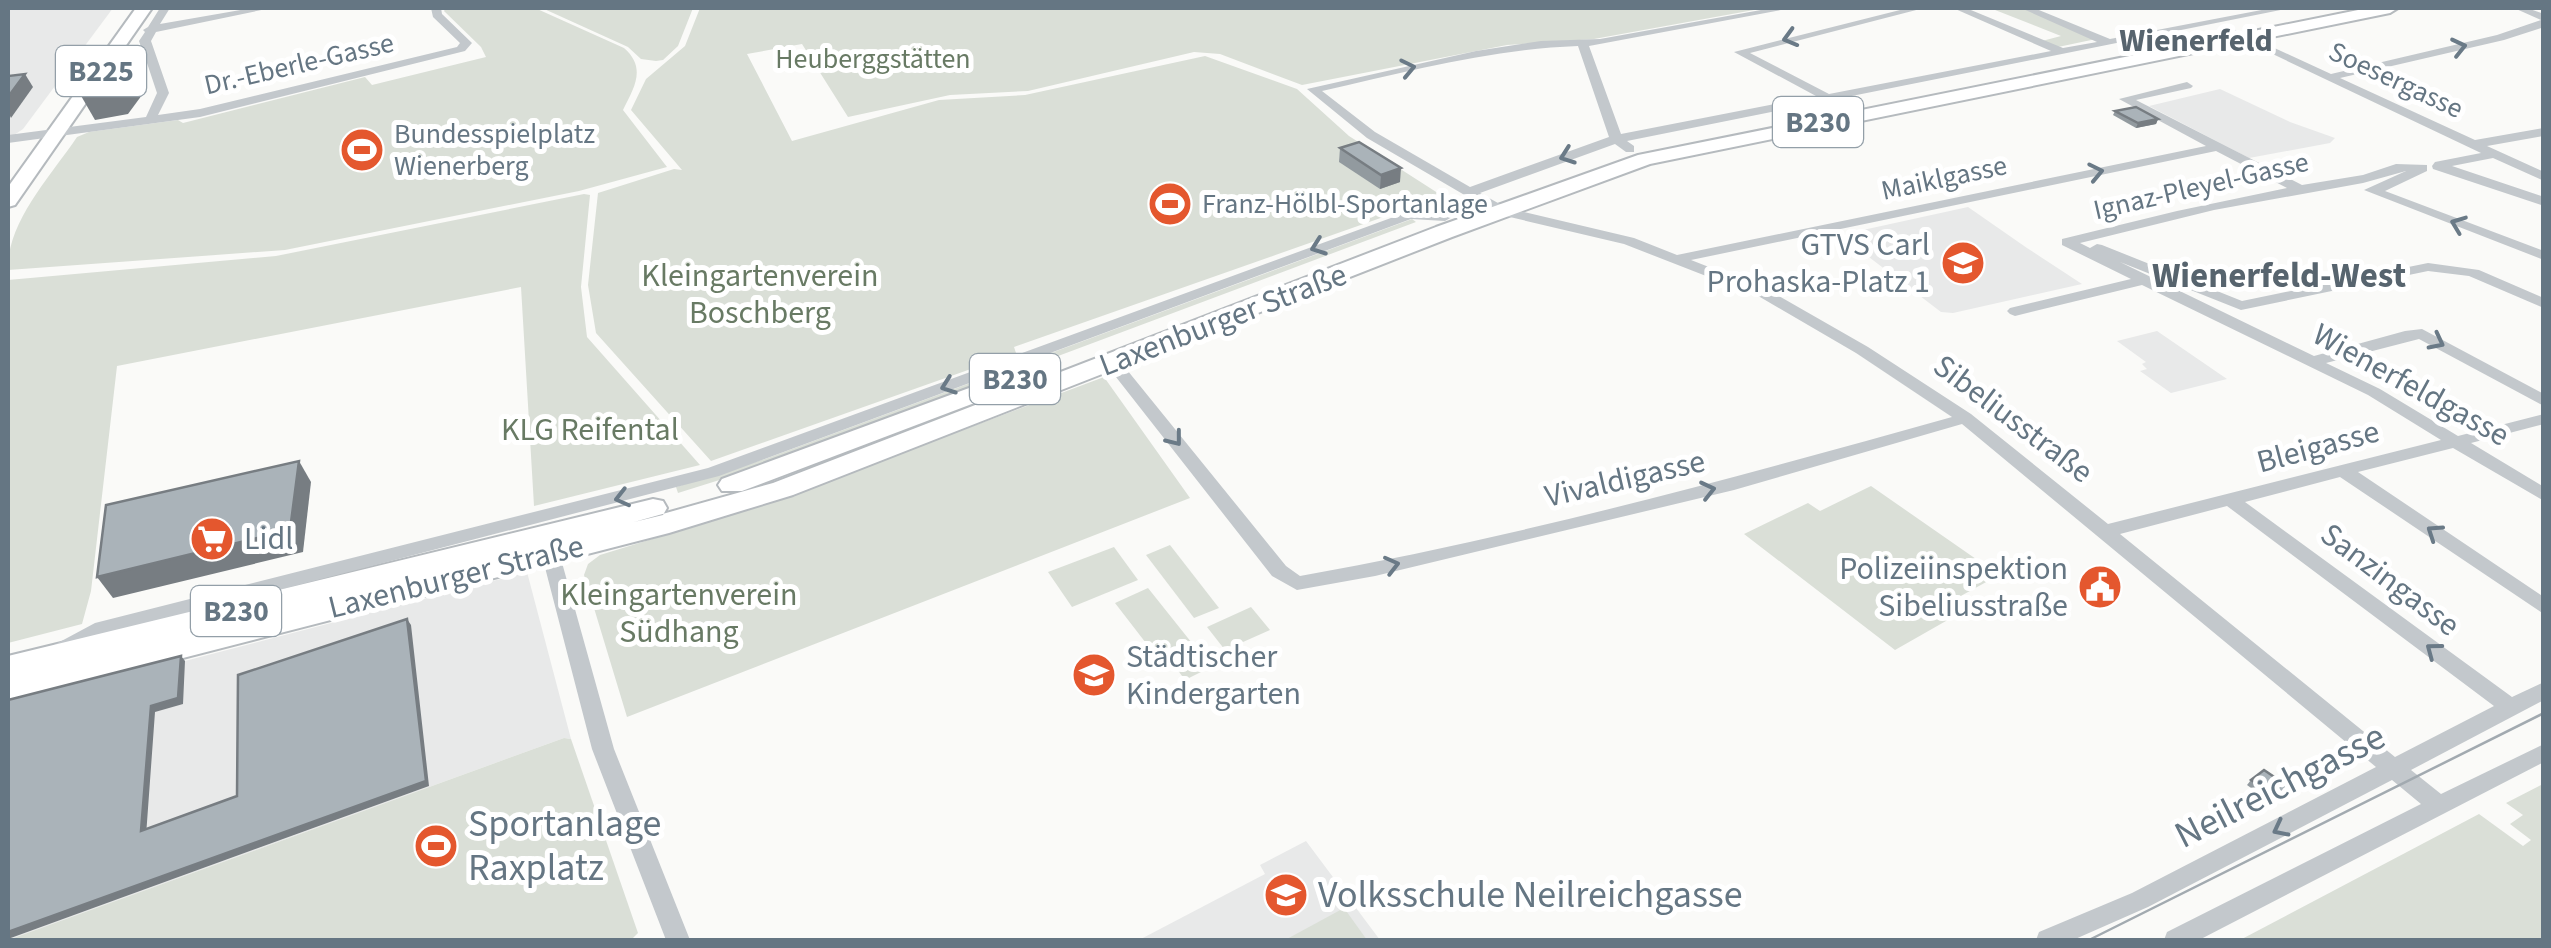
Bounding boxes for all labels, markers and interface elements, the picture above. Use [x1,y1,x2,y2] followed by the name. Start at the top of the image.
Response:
[2119,18,2273,64] district label: Wienerfeld
[200,23,398,105] street label: Dr.-Eberle-Gasse
[1782,26,1799,47] one-way arrow
[2322,31,2470,129] street label: Soesergasse
[2450,38,2467,59] one-way arrow
[775,39,971,79] park label: Heuberggstätten
[56,46,146,96] road number: B225
[1399,59,1416,80] one-way arrow
[1773,97,1863,147] road number: B230
[394,114,595,186] place label: Bundesspielplatz Wienerberg
[339,127,385,173] sports icon: Bundesspielplatz Wienerberg
[2090,142,2312,230] street label: Ignaz-Pleyel-Gasse
[1560,144,1577,165] one-way arrow
[1877,145,2011,211] street label: Maiklgasse
[2087,163,2104,184] one-way arrow
[1147,181,1193,227] sports icon: Franz-Hölbl-Sportanlage
[1202,184,1488,224] place label: Franz-Hölbl-Sportanlage
[2451,215,2468,236] one-way arrow
[1707,222,1930,305] place label: GTVS Carl Prohaska-Platz 1
[1311,236,1328,256] one-way arrow
[1940,240,1986,286] school or university icon: GTVS Carl Prohaska-Platz 1
[2152,251,2406,301] district label: Wienerfeld-West
[1093,252,1353,388] street label: Laxenburger Straße
[641,253,879,336] park label: Kleingartenverein Boschberg
[2304,312,2518,458] street label: Wienerfeldgasse
[2427,330,2445,349] one-way arrow
[1923,344,2103,494] street label: Sibeliusstraße
[970,354,1060,404] road number: B230
[941,374,958,395] one-way arrow
[501,407,679,453] park label: KLG Reifental
[2252,409,2384,485] street label: Bleigasse
[1163,427,1180,445] one-way arrow
[1540,438,1710,520] street label: Vivaldigasse
[1699,481,1716,502] one-way arrow
[614,486,631,507] one-way arrow
[2311,512,2469,648] street label: Sanzingasse
[189,516,235,562] supermarket icon: Lidl
[244,516,293,562] place label: Lidl
[323,523,589,631] street label: Laxenburger Straße
[2426,526,2444,545] one-way arrow
[1839,546,2068,629] place label: Polizeiinspektion Sibeliusstraße
[1383,556,1400,577] one-way arrow
[2077,564,2123,610] public building icon: Polizeiinspektion Sibeliusstraße
[560,572,798,655] park label: Kleingartenverein Südhang
[191,586,281,636] road number: B230
[1126,634,1301,717] place label: Städtischer Kindergarten
[2426,645,2444,662] one-way arrow
[1071,652,1117,698] school or university icon: Städtischer Kindergarten
[2165,710,2395,862] street label: Neilreichgasse
[468,797,661,895] place label: Sportanlage Raxplatz
[2272,817,2290,836] one-way arrow
[413,823,459,869] sports icon: Sportanlage Raxplatz
[1318,868,1743,922] place label: Volksschule Neilreichgasse
[1263,872,1309,918] school or university icon: Volksschule Neilreichgasse

